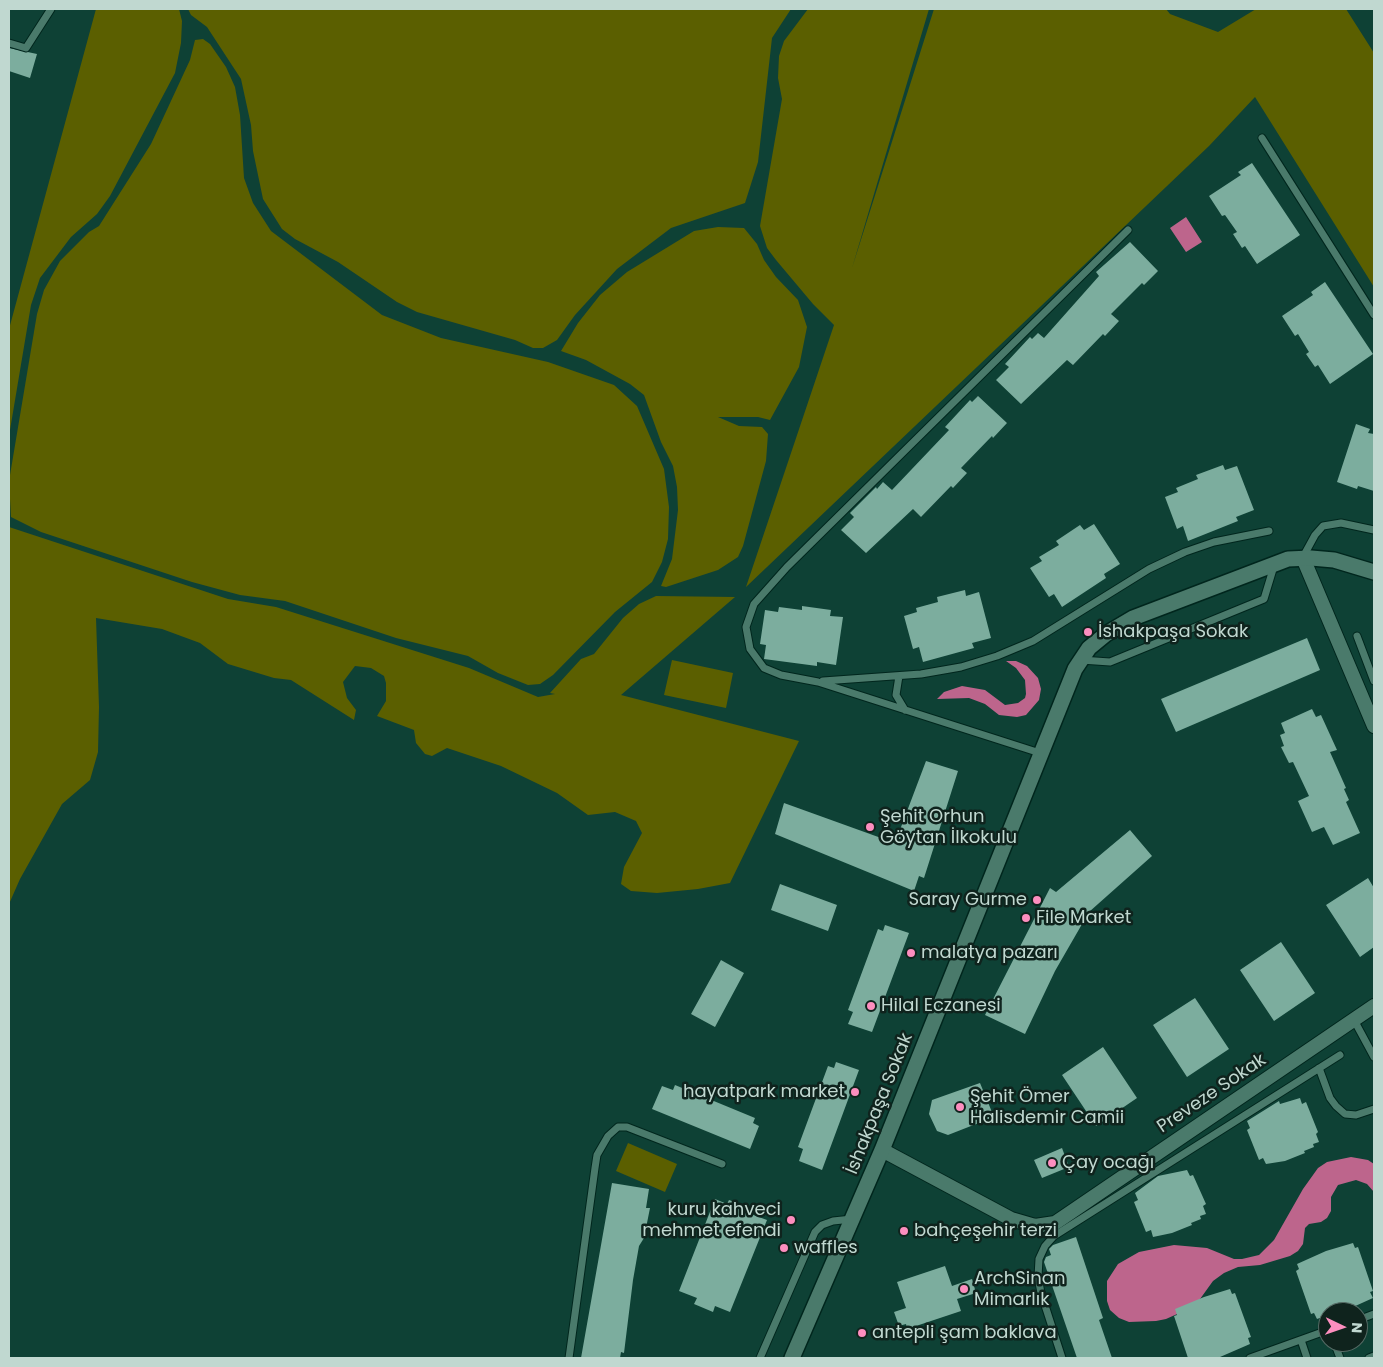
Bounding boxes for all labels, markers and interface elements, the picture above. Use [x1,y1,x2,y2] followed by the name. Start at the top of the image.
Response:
[1098,621,1248,643] place label: İshakpaşa Sokak
[1082,626,1094,638] marker: İshakpaşa Sokak
[880,806,1017,849] place label: Şehit Orhun Göytan İlkokulu
[864,821,876,833] marker: Şehit Orhun Göytan İlkokulu
[909,889,1027,911] place label: Saray Gurme
[1031,894,1043,906] marker: Saray Gurme
[1036,907,1131,929] place label: File Market
[1020,912,1032,924] marker: File Market
[921,942,1058,964] place label: malatya pazarı
[905,947,917,959] marker: malatya pazarı
[881,995,1001,1017] place label: Hilal Eczanesi
[865,1000,877,1012] marker: Hilal Eczanesi
[842,1030,918,1178] street label: İshakpaşa Sokak
[1154,1050,1270,1138] street label: Preveze Sokak
[683,1081,845,1103] place label: hayatpark market
[849,1086,861,1098] marker: hayatpark market
[970,1086,1124,1128] place label: Şehit Ömer Halisdemir Camii
[954,1101,966,1113] marker: Şehit Ömer Halisdemir Camii
[1062,1152,1154,1174] place label: Çay ocağı
[1046,1157,1058,1169] marker: Çay ocağı
[642,1199,781,1242] place label: kuru kahveci mehmet efendi
[785,1214,797,1226] marker: kuru kahveci mehmet efendi
[914,1220,1057,1242] place label: bahçeşehir terzi
[898,1225,910,1237] marker: bahçeşehir terzi
[794,1237,858,1259] place label: waffles
[778,1242,790,1254] marker: waffles
[974,1268,1065,1310] place label: ArchSinan Mimarlık
[958,1283,970,1295] marker: ArchSinan Mimarlık
[1318,1302,1368,1352] north arrow
[872,1322,1057,1344] place label: antepli şam baklava
[1347,1322,1367,1334] text: N
[856,1327,868,1339] marker: antepli şam baklava

